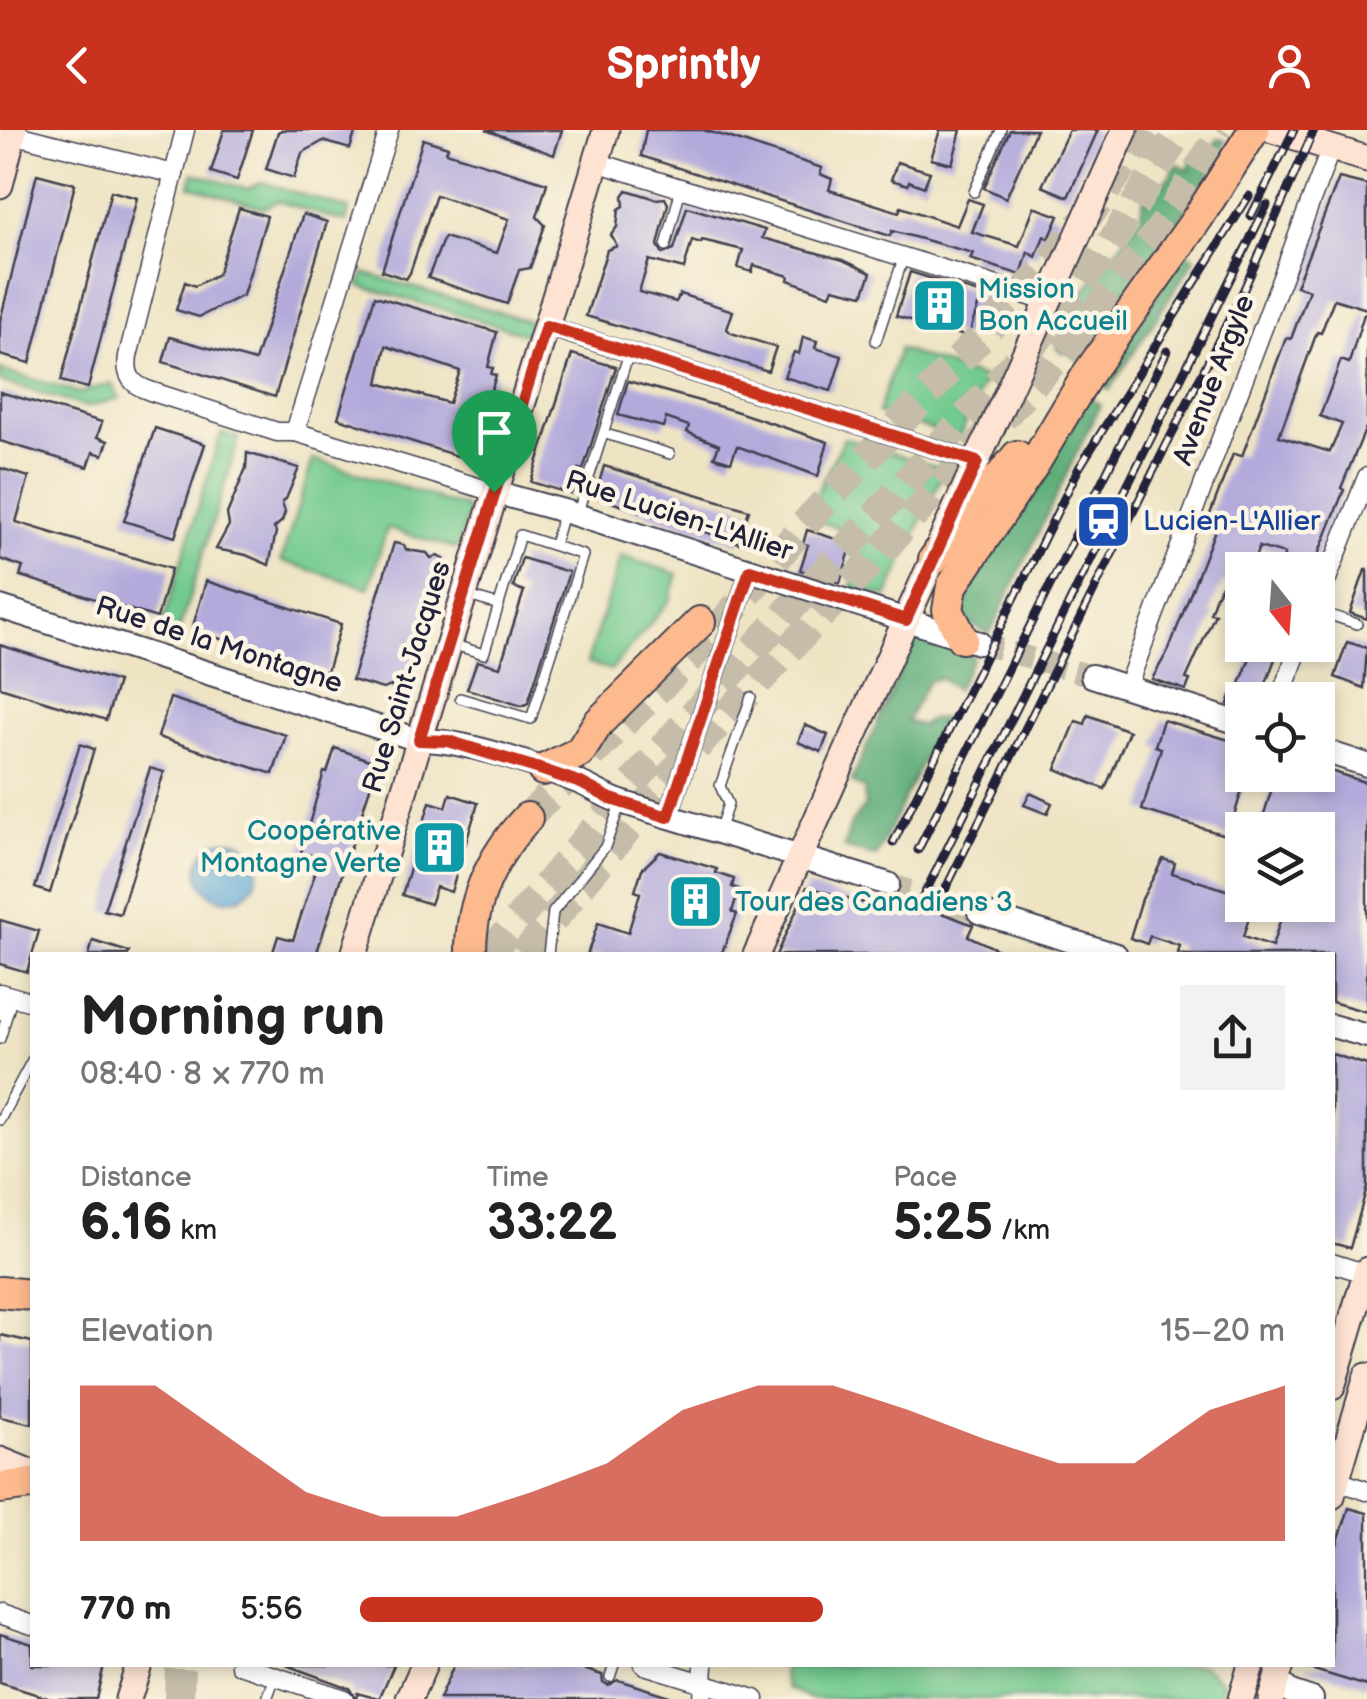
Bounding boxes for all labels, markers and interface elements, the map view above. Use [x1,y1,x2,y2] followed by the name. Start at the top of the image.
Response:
[50,38,105,93] icon: back
[606,38,761,93] text: Sprintly
[1262,38,1317,93] icon: person
[978,273,1128,338] place label: Mission Bon Accueil
[909,275,969,335] building icon: Mission Bon Accueil
[1166,290,1262,470] street label: Avenue Argyle
[452,390,537,493] pin
[467,405,522,460] icon: arrive
[561,464,798,569] street label: Rue Lucien-L'Allier
[1074,491,1134,551] station icon: Lucien-L'Allier
[1143,505,1321,538] place label: Lucien-L'Allier
[1225,552,1335,662] north arrow
[1225,552,1335,922] map controls
[356,557,458,797] street label: Rue Saint-Jacques
[92,590,346,700] street label: Rue de la Montagne
[1225,682,1335,792] button: locate
[1225,812,1335,922] button: layers
[200,815,401,880] place label: Coopérative Montagne Verte
[410,817,470,877] building icon: Coopérative Montagne Verte
[666,872,726,932] building icon: Tour des Canadiens 3
[735,886,1013,919] place label: Tour des Canadiens 3
[80,984,385,1051] text: Morning run
[1180,985,1285,1090] button: share
[80,1055,325,1094] text: 08:40 · 8 × 770 m
[80,1161,192,1194] text: Distance
[487,1161,549,1194] text: Time
[893,1161,957,1194] text: Pace
[80,1194,173,1254] text: 6.16
[487,1194,617,1254] text: 33:22
[893,1194,993,1254] text: 5:25
[173,1214,217,1247] text: km
[993,1214,1050,1247] text: /km
[80,1312,213,1351] text: Elevation
[1160,1312,1285,1351] text: 15–20 m
[80,1590,171,1629] text: 770 m
[240,1590,303,1629] text: 5:56

